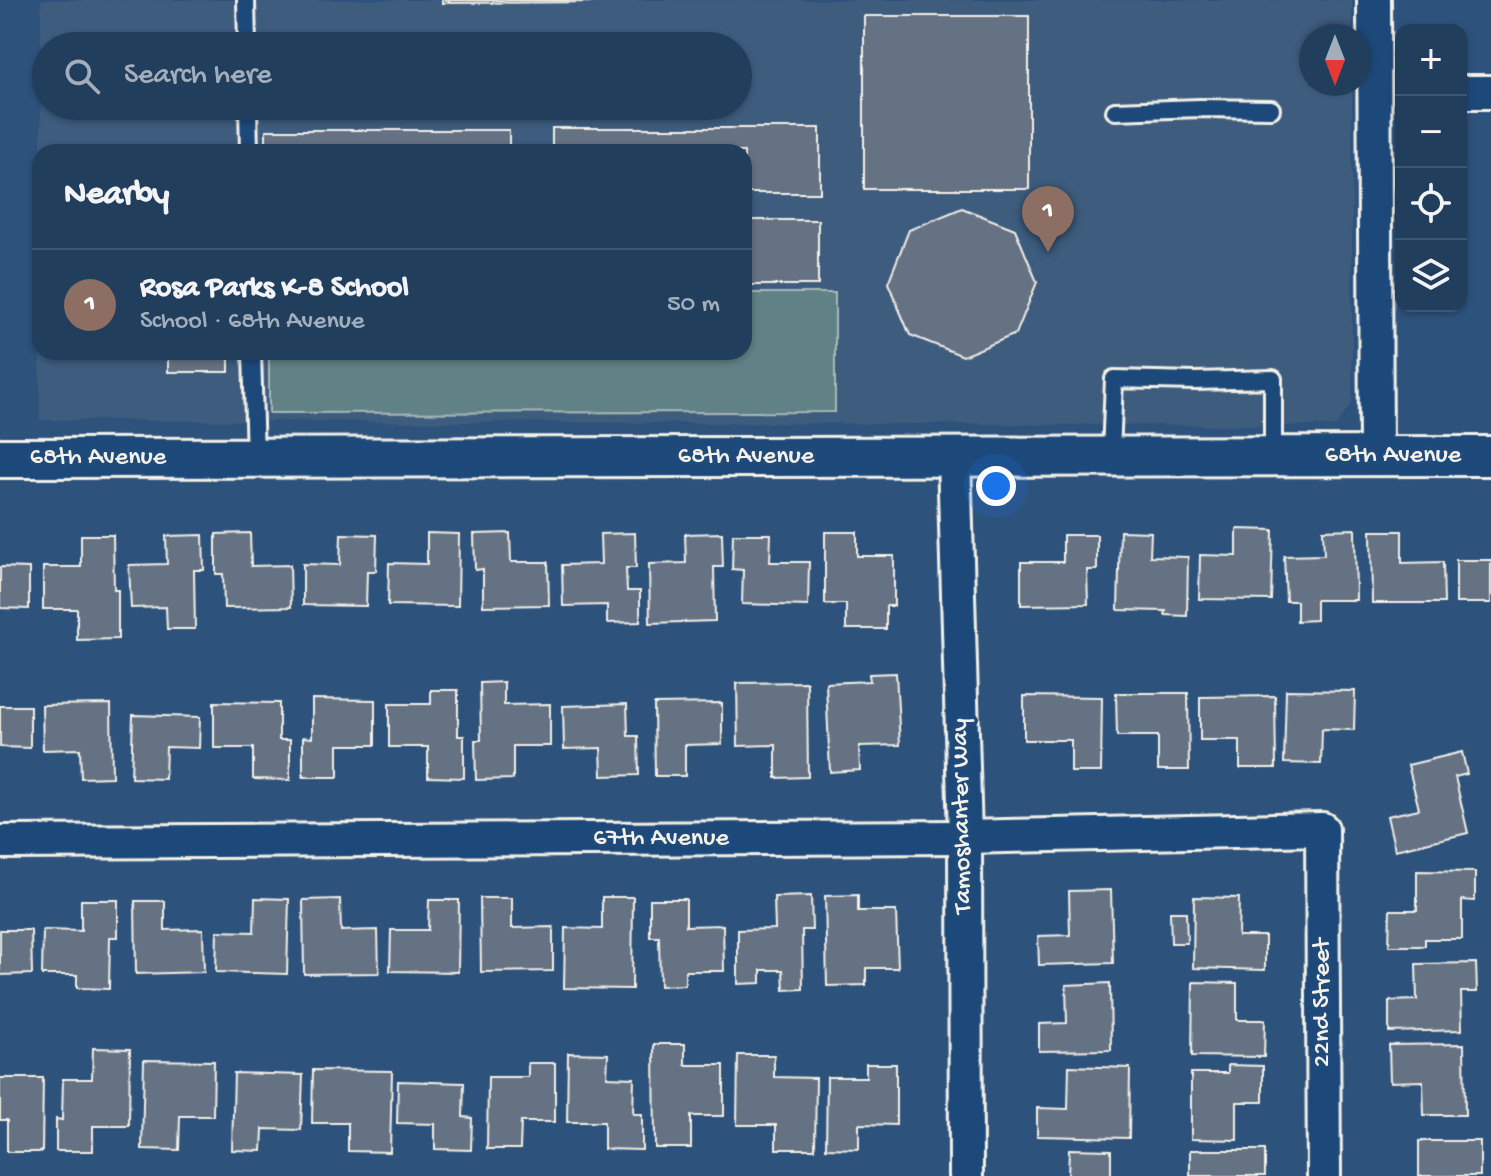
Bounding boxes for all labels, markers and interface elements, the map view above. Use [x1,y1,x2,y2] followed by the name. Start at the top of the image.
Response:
[1299,24,1371,96] north arrow
[1395,24,1467,312] map controls
[1395,24,1467,96] button: +
[32,32,752,120] search box
[60,54,104,98] icon: search
[124,59,272,94] text: Search here
[1395,96,1467,168] button: −
[1395,168,1467,240] button: locate
[64,176,169,216] text: Nearby
[1022,186,1074,252] pin: 1
[1395,240,1467,312] button: layers
[140,272,409,307] text: Rosa Parks K-8 School
[85,290,95,321] text: 1
[667,290,720,321] text: 50 m
[140,307,364,338] text: School · 68th Avenue
[1325,441,1462,472] street label: 68th Avenue
[678,442,815,473] street label: 68th Avenue
[30,443,167,474] street label: 68th Avenue
[976,466,1016,506] your location
[946,718,980,916] street label: Tamoshanter Way
[593,824,729,855] street label: 67th Avenue
[1308,936,1339,1067] street label: 22nd Street

